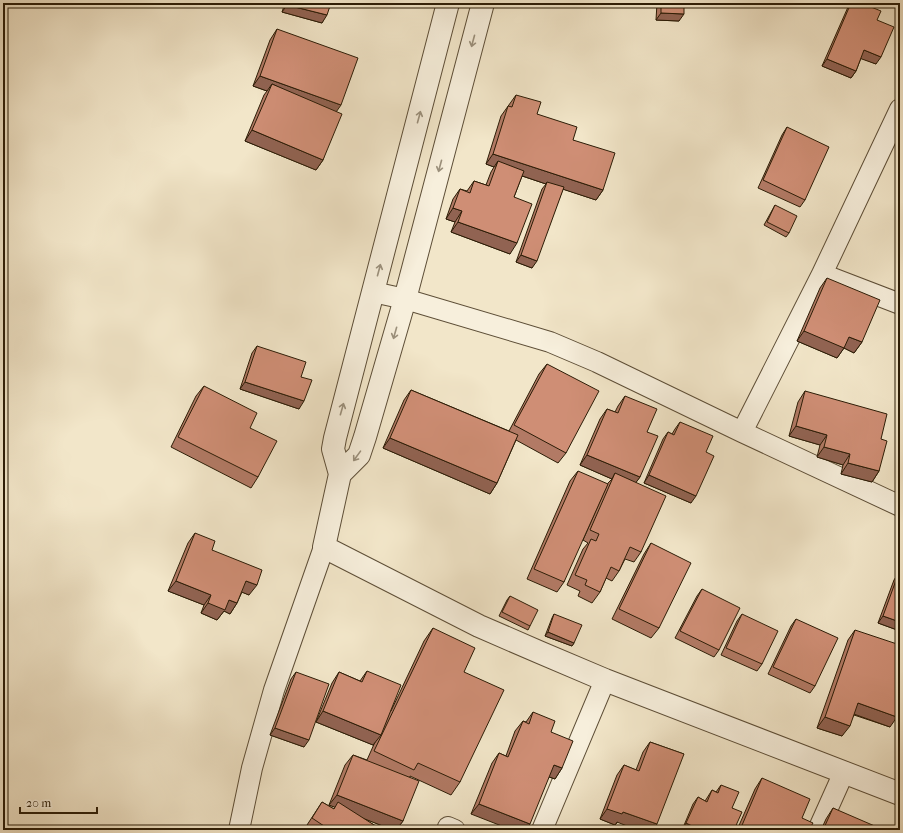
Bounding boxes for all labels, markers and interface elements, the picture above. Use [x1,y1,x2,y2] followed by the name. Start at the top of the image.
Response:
[469,34,477,47] one-way arrow
[416,111,423,124] one-way arrow
[436,160,443,173] one-way arrow
[375,263,383,276] one-way arrow
[391,326,398,339] one-way arrow
[339,403,346,416] one-way arrow
[353,451,361,462] one-way arrow
[20,789,97,815] scale bar
[26,796,51,810] text: 20 m

